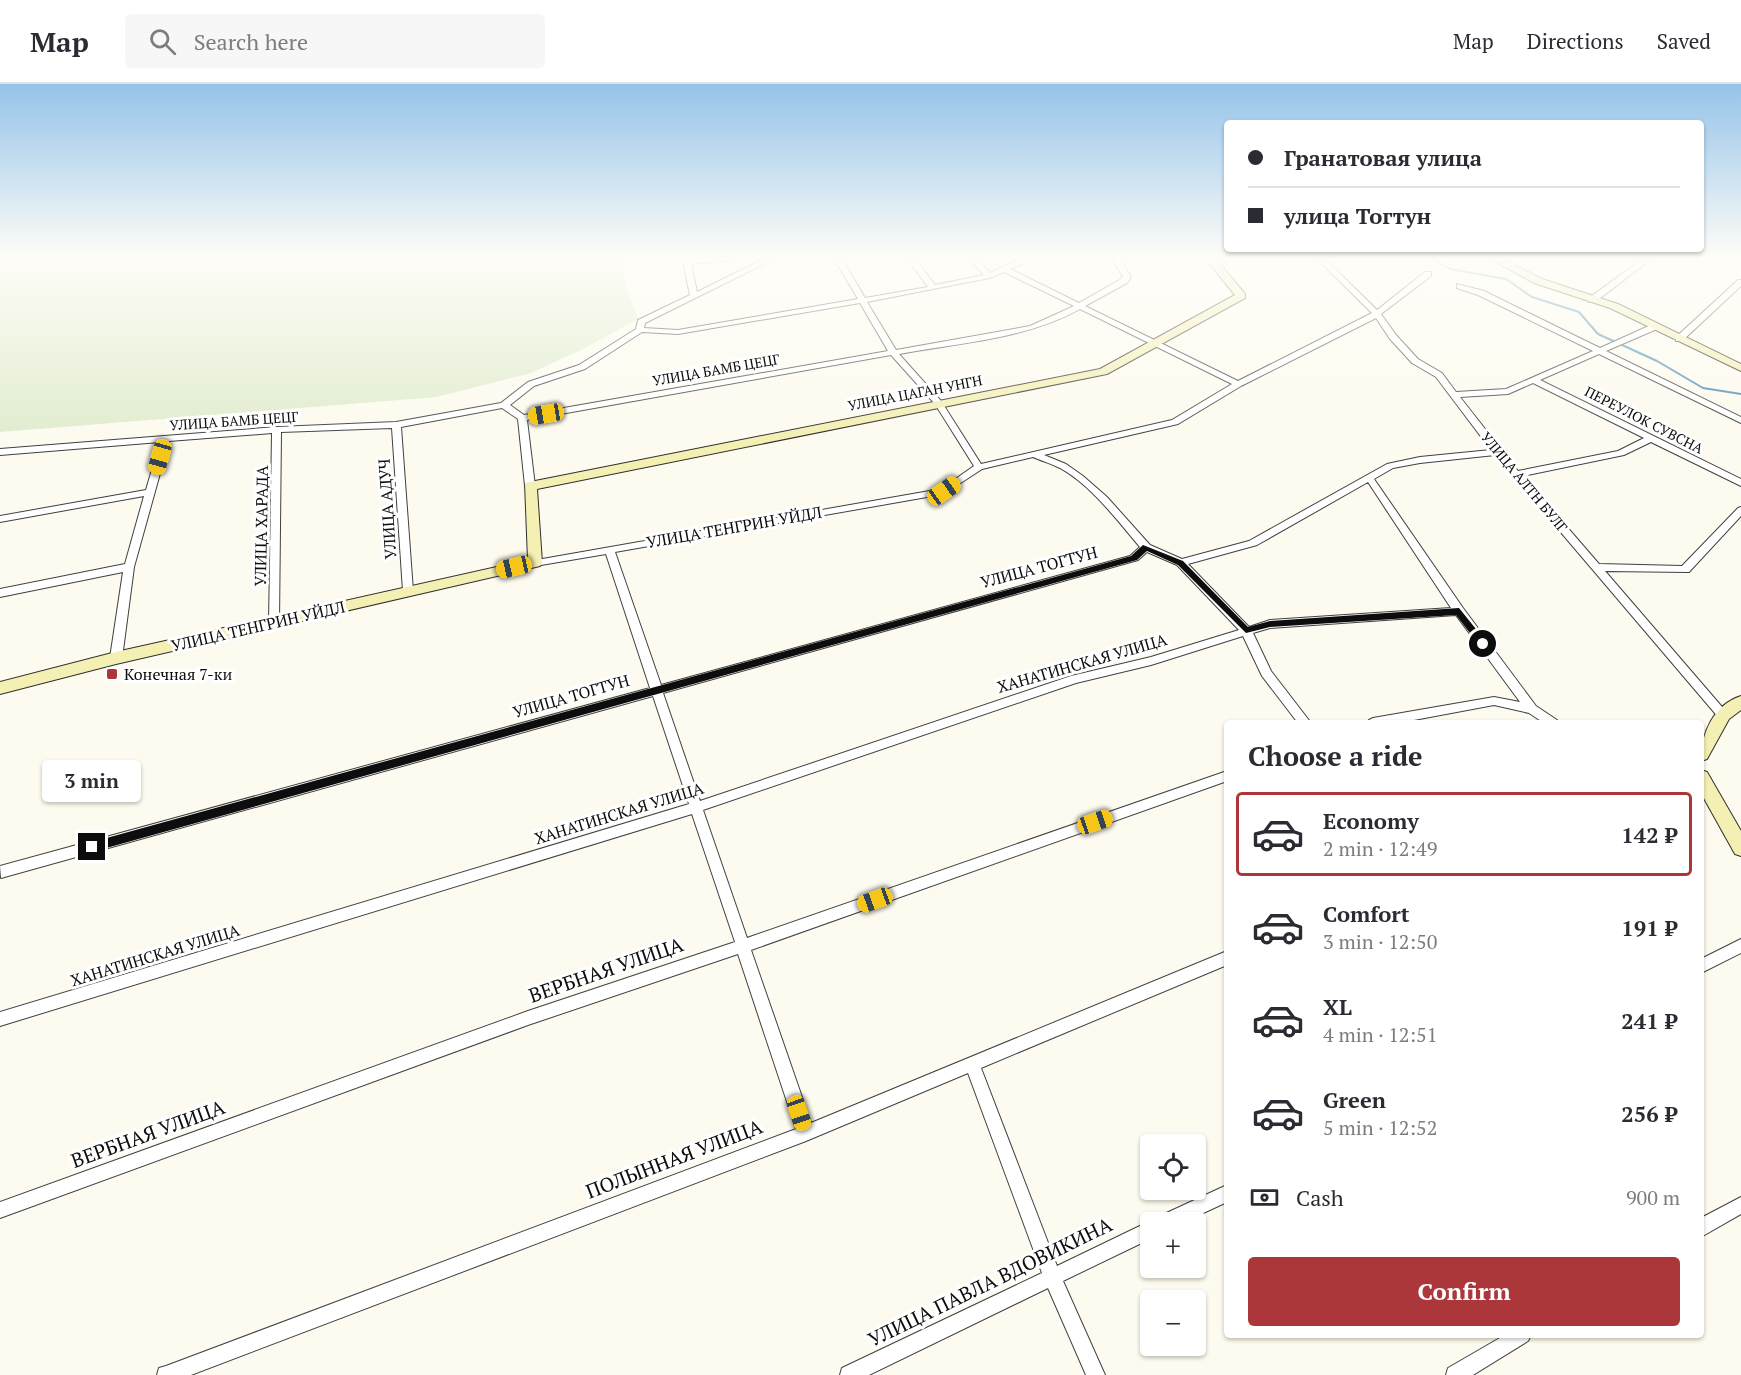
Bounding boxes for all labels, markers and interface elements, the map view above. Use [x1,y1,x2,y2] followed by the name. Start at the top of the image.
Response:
[125,14,545,68] search box
[30,23,89,60] text: Map
[146,25,179,58] icon: search
[194,27,308,56] text: Search here
[1453,27,1494,55] text: Map
[1527,27,1624,55] text: Directions
[1657,27,1711,55] text: Saved
[1284,143,1482,172] text: Гранатовая улица
[1284,201,1431,230] text: улица Тогтун
[651,349,781,390] street label: УЛИЦА БАМБ ЦЕЦГ
[846,370,984,415] street label: УЛИЦА ЦАГАН УНГН
[1582,381,1707,458] street label: ПЕРЕУЛОК СУВСНА
[527,402,565,426] car
[169,407,299,434] street label: УЛИЦА БАМБ ЦЕЦГ
[1477,428,1572,536] street label: УЛИЦА АЛТН БУЛГ
[146,437,174,477] car
[373,458,401,560] street label: УЛИЦА АДУЧ
[249,465,273,587] street label: УЛИЦА ХАРАДА
[924,473,964,509] car
[645,501,824,553] street label: УЛИЦА ТЕНГРИН УЙДЛ
[978,541,1100,593] street label: УЛИЦА ТОГТУН
[494,554,534,580] car
[169,595,348,657] street label: УЛИЦА ТЕНГРИН УЙДЛ
[995,628,1170,698] street label: ХАНАТИНСКАЯ УЛИЦА
[1469,630,1496,657] route start
[124,663,232,685] place label: Конечная 7-ки
[105,667,119,681] marker: Конечная 7-ки
[510,669,632,723] street label: УЛИЦА ТОГТУН
[1248,738,1423,774] text: Choose a ride
[42,760,142,802] callout: 3 min
[64,767,119,794] text: 3 min
[532,777,706,849] street label: ХАНАТИНСКАЯ УЛИЦА
[1323,806,1419,835] text: Economy
[1251,807,1305,861] icon: car
[1075,808,1115,836] car
[1621,820,1677,849] text: 142 ₽
[78,833,105,860] route end
[1323,835,1437,862] text: 2 min · 12:49
[855,885,895,915] car
[1323,899,1409,928] text: Comfort
[1251,900,1305,954] icon: car
[1621,913,1677,942] text: 191 ₽
[68,919,242,991] street label: ХАНАТИНСКАЯ УЛИЦА
[1323,928,1437,955] text: 3 min · 12:50
[525,930,687,1009] street label: ВЕРБНАЯ УЛИЦА
[1323,992,1352,1021] text: XL
[1251,993,1305,1047] icon: car
[1621,1006,1677,1035] text: 241 ₽
[1323,1021,1437,1048] text: 4 min · 12:51
[1323,1085,1386,1114] text: Green
[1251,1086,1305,1140] icon: car
[67,1093,229,1174] street label: ВЕРБНАЯ УЛИЦА
[785,1093,813,1133] car
[1621,1099,1677,1128] text: 256 ₽
[582,1112,766,1205] street label: ПОЛЫННАЯ УЛИЦА
[1323,1114,1437,1141] text: 5 min · 12:52
[1140,1134,1206,1356] map controls
[1140,1134,1206,1200] button: locate
[1248,1181,1281,1214] icon: cash
[1296,1183,1344,1212] text: Cash
[1626,1184,1680,1211] text: 900 m
[863,1210,1117,1353] street label: УЛИЦА ПАВЛА ВДОВИКИНА
[1140,1212,1206,1278] button: +
[1248,1257,1680,1326] button: Confirm
[1140,1290,1206,1356] button: −

